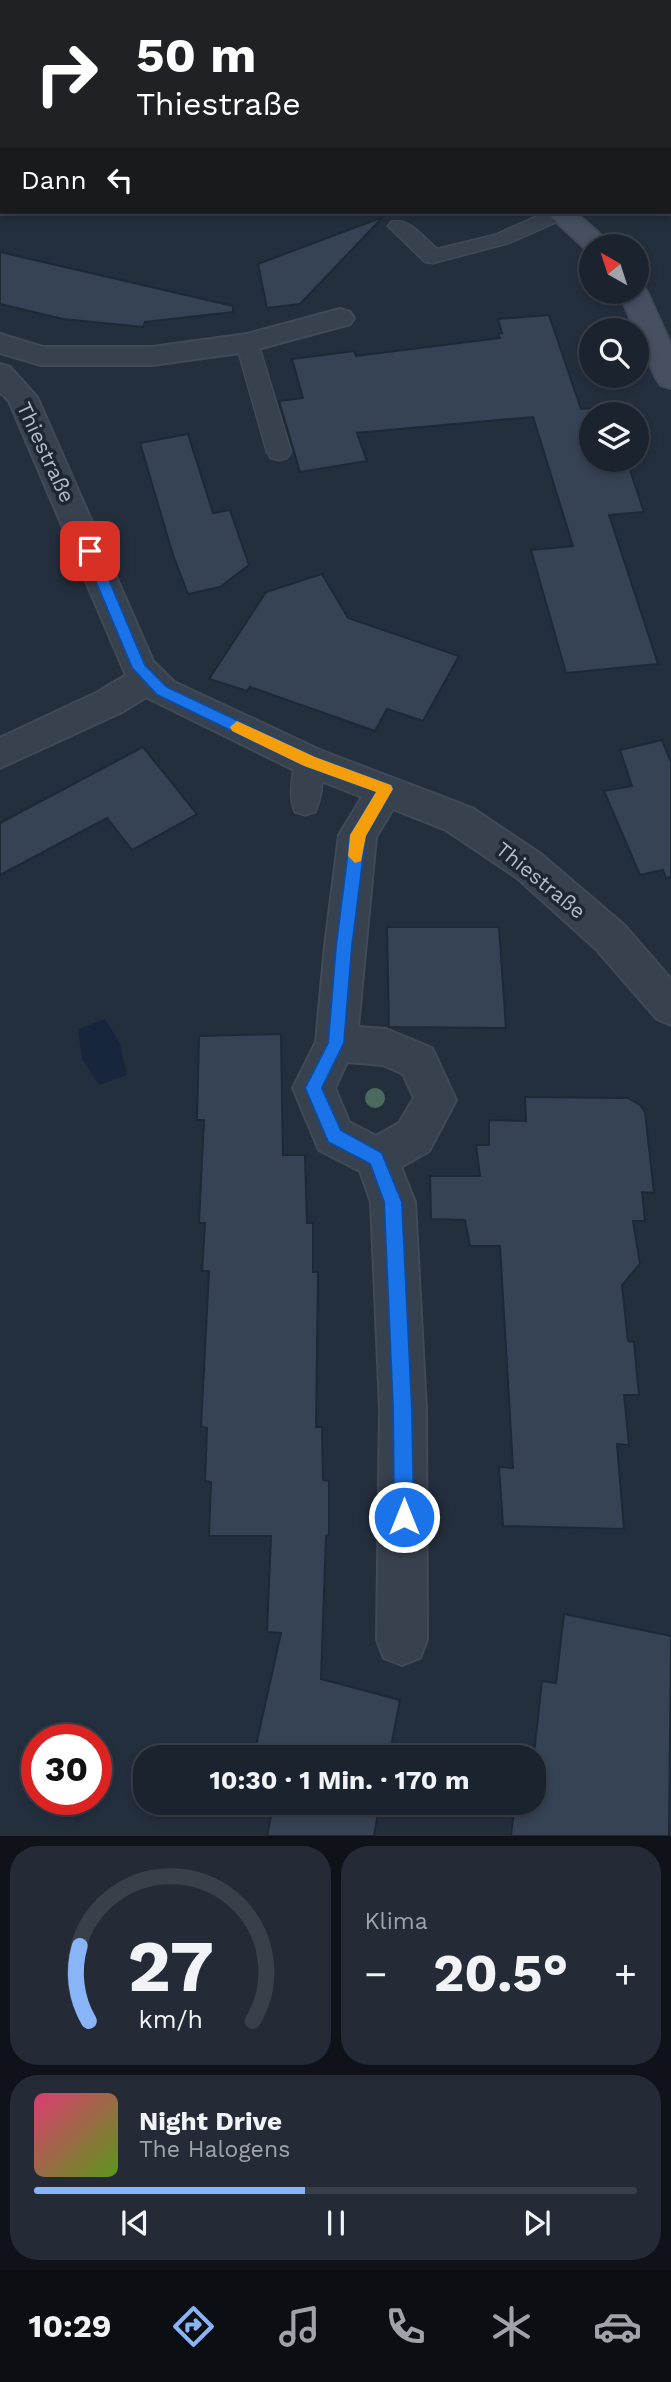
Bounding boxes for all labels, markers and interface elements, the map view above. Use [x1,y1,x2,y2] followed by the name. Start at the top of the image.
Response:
[136,26,256,84] text: 50 m
[21,28,112,119] icon: right
[136,85,301,123] text: Thiestraße
[101,161,139,199] icon: left
[21,165,87,195] text: Dann
[579,234,649,304] north arrow
[579,234,649,472] map controls
[579,318,649,388] button: search
[12,398,80,506] street label: Thiestraße
[579,402,649,472] button: layers
[60,521,120,581] pin
[71,532,109,570] icon: arrive
[491,836,591,924] street label: Thiestraße
[367,1480,441,1554] position arrow
[21,1724,112,1815] speed limit sign: 30
[209,1765,470,1795] text: 10:30 · 1 Min. · 170 m
[365,1908,428,1935] text: Klima
[127,1924,213,2010] text: 27
[433,1943,568,2004] text: 20.5°
[365,1952,387,1996] text: −
[614,1952,637,1996] text: +
[138,2005,202,2034] text: km/h
[139,2106,282,2136] text: Night Drive
[139,2136,290,2163] text: The Halogens
[116,2204,154,2242] icon: previous
[317,2204,355,2242] icon: pause
[518,2204,556,2242] icon: next
[169,2302,218,2351] icon: directions
[275,2302,324,2351] icon: music
[381,2302,430,2351] icon: phone
[487,2302,536,2351] icon: climate
[593,2302,642,2351] icon: car
[29,2307,111,2345] text: 10:29

